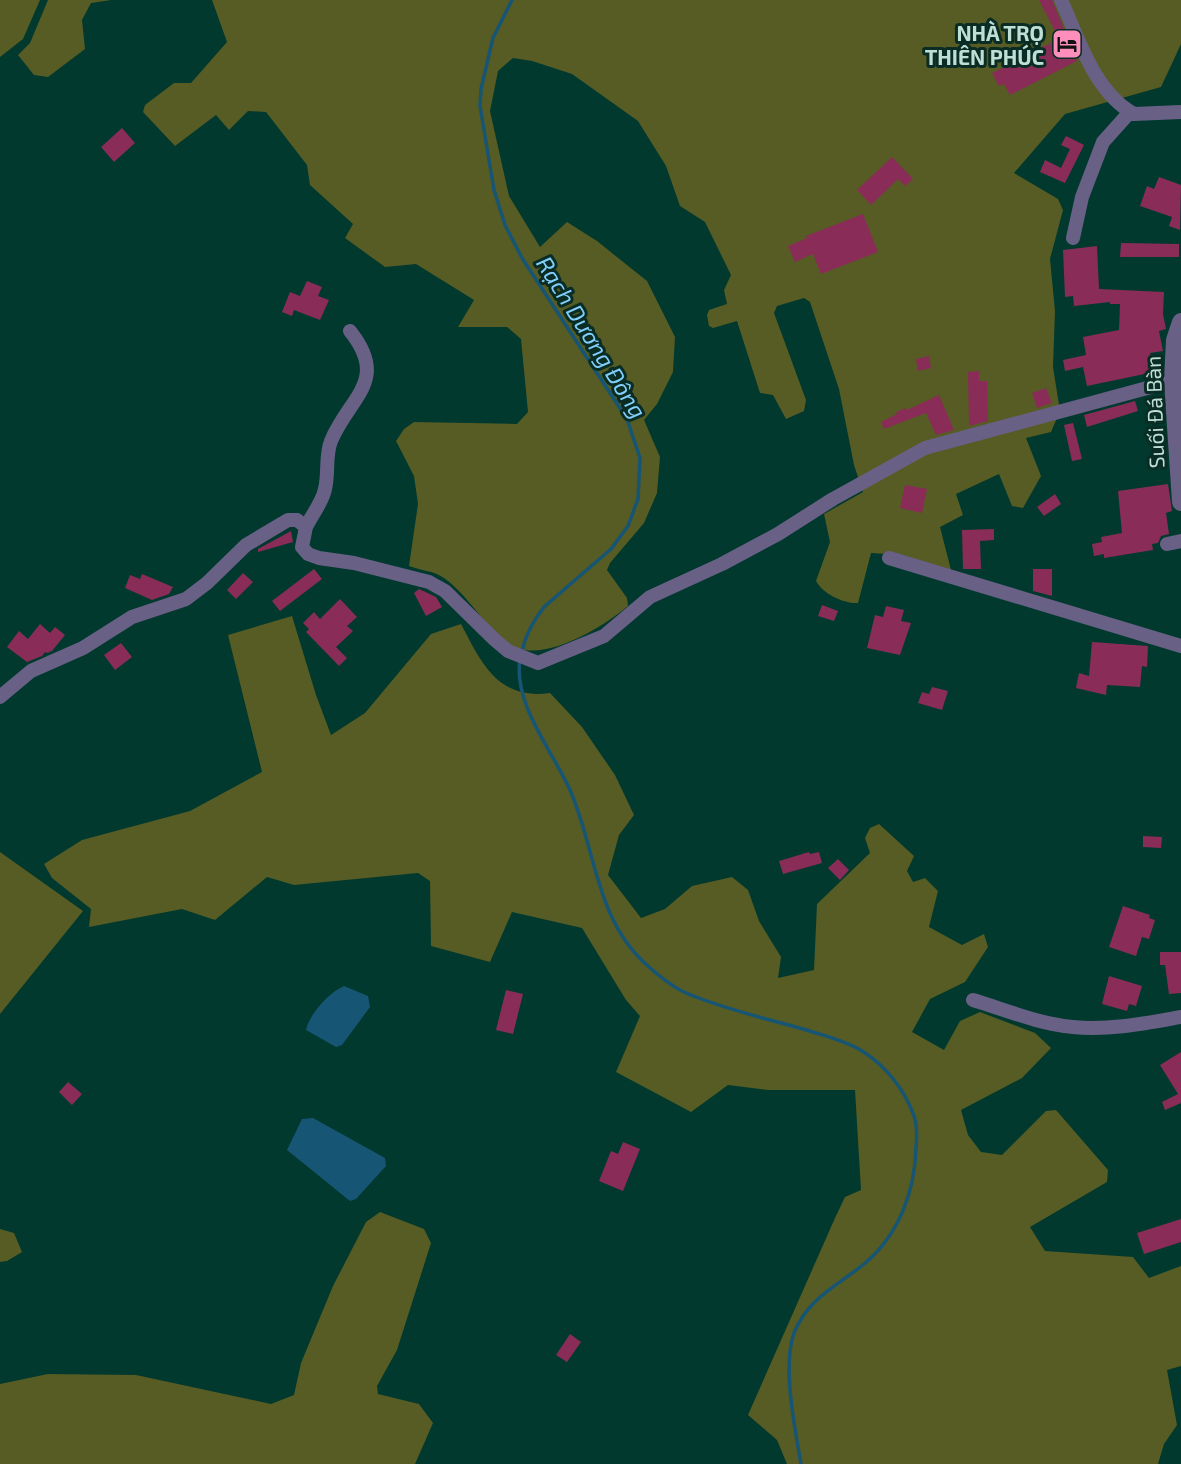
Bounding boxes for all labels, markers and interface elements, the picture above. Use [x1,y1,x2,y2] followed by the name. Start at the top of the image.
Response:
[925,20,1044,69] place label: NHÀ TRỌ THIÊN PHÚC
[1050,27,1084,61] hotel icon: NHÀ TRỌ THIÊN PHÚC
[531,251,653,423] water label: Rạch Dương Đông
[1140,355,1168,469] street label: Suối Đá Bàn

